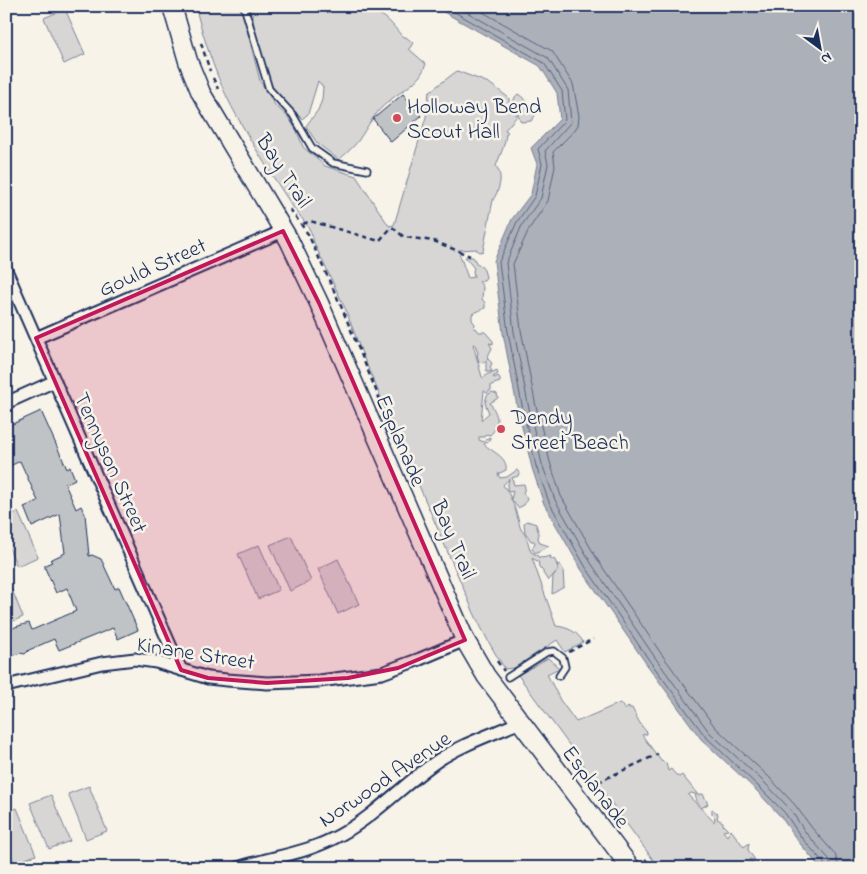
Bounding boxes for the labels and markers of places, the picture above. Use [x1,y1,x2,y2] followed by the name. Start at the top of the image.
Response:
[407,92,541,149] place label: Holloway Bend Scout Hall
[391,112,403,124] marker: Holloway Bend Scout Hall
[510,403,629,460] place label: Dendy Street Beach
[495,423,507,435] marker: Dendy Street Beach

